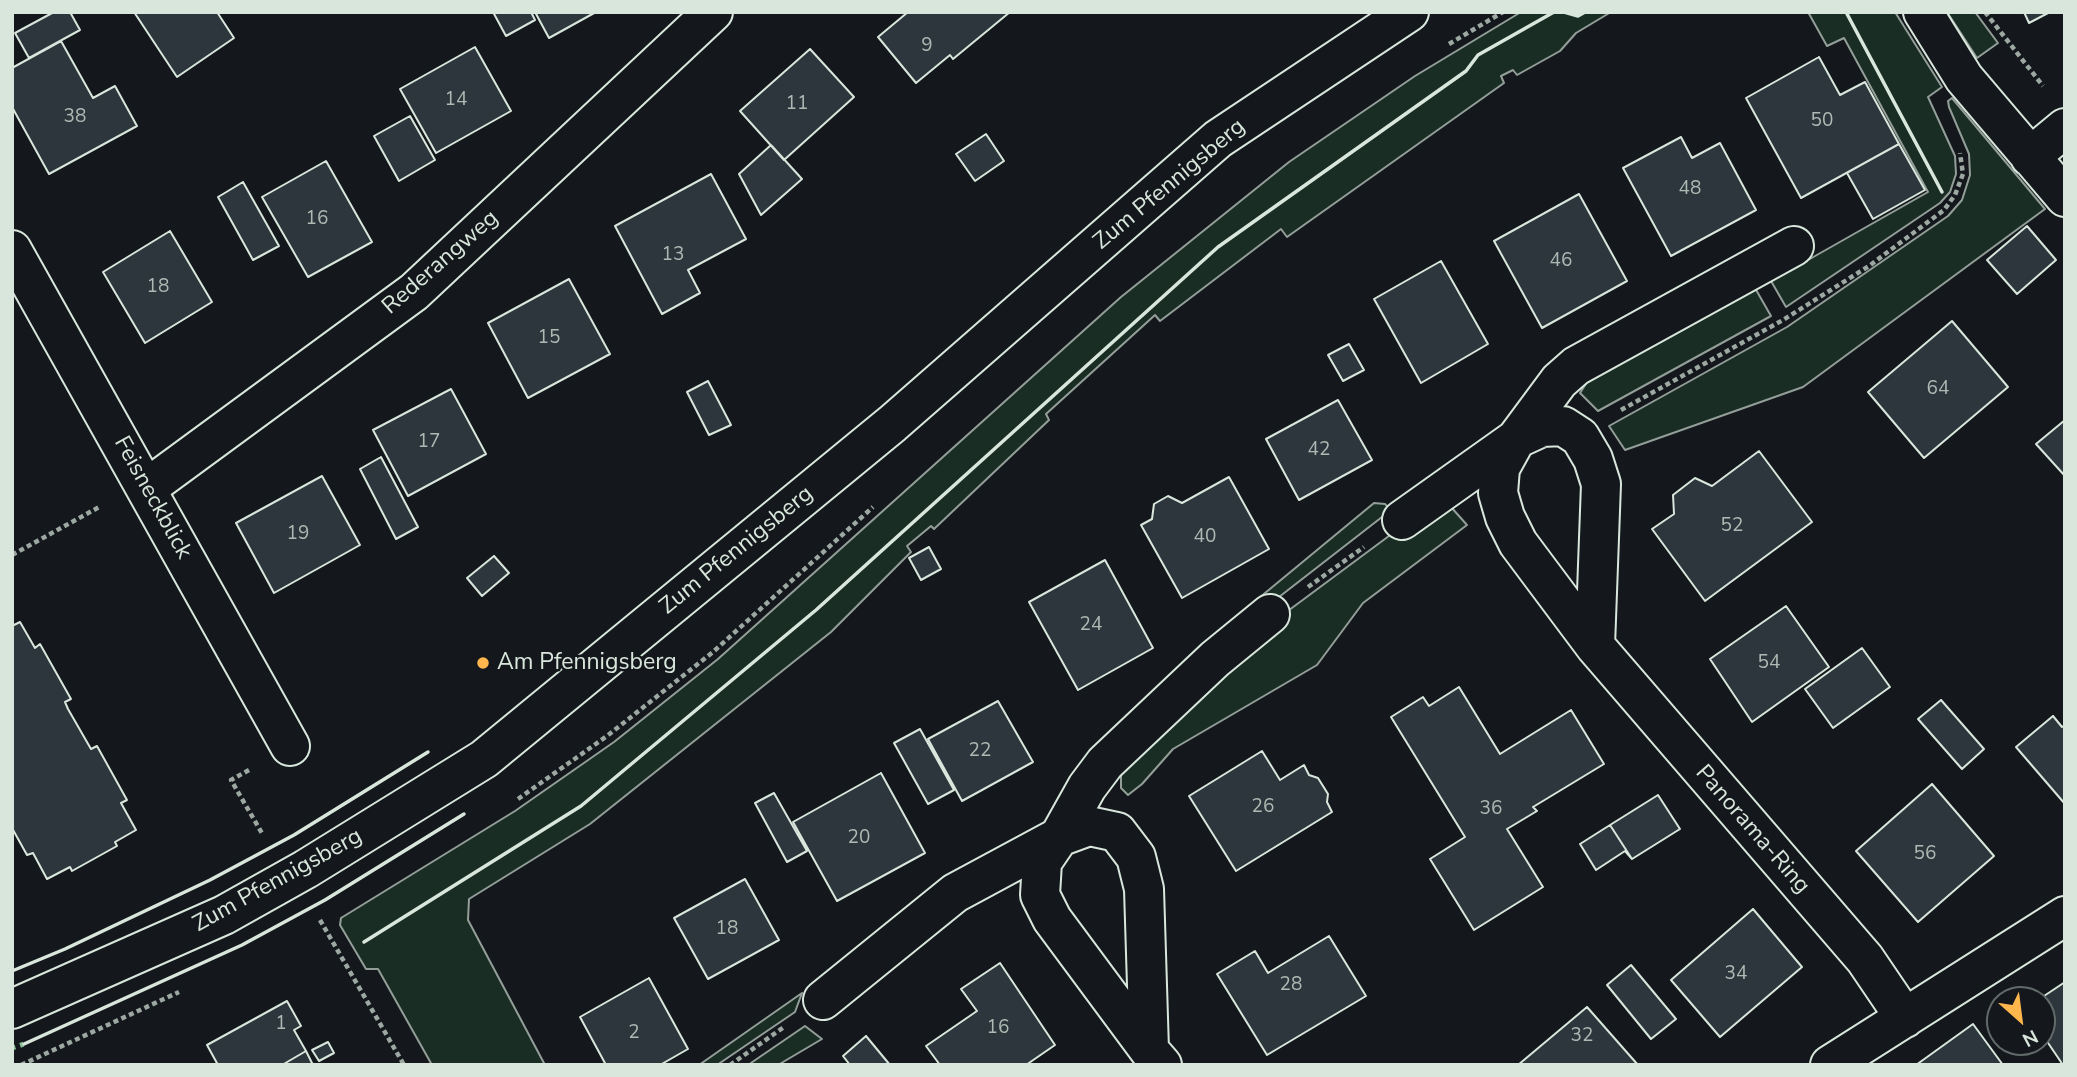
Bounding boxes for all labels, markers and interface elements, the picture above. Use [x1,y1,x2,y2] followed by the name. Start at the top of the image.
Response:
[921,35,933,57] house number: 9
[445,89,467,111] house number: 14
[786,93,808,115] house number: 11
[64,106,86,128] house number: 38
[1811,110,1833,132] house number: 50
[1089,114,1251,256] street label: Zum Pfennigsberg
[1679,178,1701,200] house number: 48
[377,205,505,321] street label: Rederangweg
[306,208,328,230] house number: 16
[662,244,684,266] house number: 13
[1550,250,1572,272] house number: 46
[147,276,169,298] house number: 18
[538,327,560,349] house number: 15
[1927,378,1949,400] house number: 64
[418,431,440,453] house number: 17
[107,432,197,564] street label: Feisneckblick
[1308,439,1330,461] house number: 42
[655,481,819,621] street label: Zum Pfennigsberg
[1721,515,1743,537] house number: 52
[287,523,309,545] house number: 19
[1194,526,1216,548] house number: 40
[1080,614,1102,636] house number: 24
[497,649,677,677] place label: Am Pfennigsberg
[1758,652,1780,674] house number: 54
[475,655,491,671] marker: Am Pfennigsberg
[969,740,991,762] house number: 22
[1689,760,1815,900] street label: Panorama-Ring
[1252,796,1274,818] house number: 26
[1480,798,1502,820] house number: 36
[189,823,367,939] street label: Zum Pfennigsberg
[848,827,870,849] house number: 20
[1914,843,1936,865] house number: 56
[716,918,738,940] house number: 18
[1725,963,1747,985] house number: 34
[1280,974,1302,996] house number: 28
[1986,986,2056,1056] north arrow
[275,1013,287,1035] house number: 1
[987,1017,1009,1039] house number: 16
[628,1022,640,1044] house number: 2
[2018,1023,2042,1053] text: N
[1571,1025,1593,1047] house number: 32

